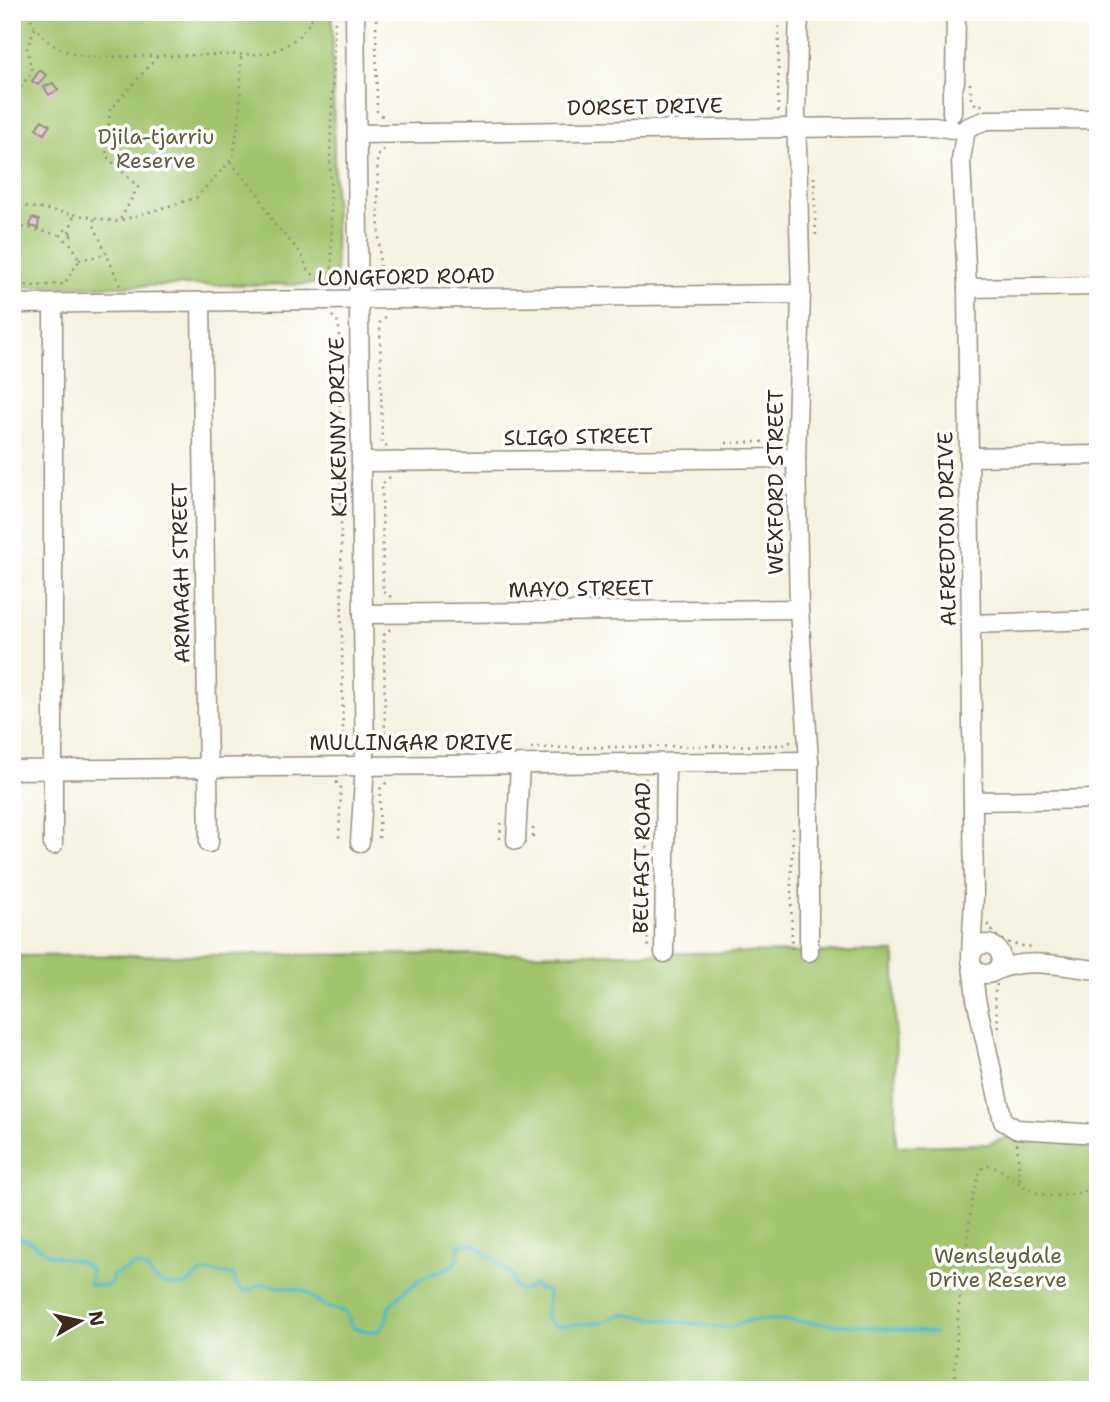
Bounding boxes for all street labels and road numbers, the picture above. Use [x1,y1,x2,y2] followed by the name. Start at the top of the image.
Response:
[567,92,723,122] street label: DORSET DRIVE
[317,261,495,293] street label: LONGFORD ROAD
[322,336,354,518] street label: KILKENNY DRIVE
[762,389,790,575] street label: WEXFORD STREET
[503,422,653,452] street label: SLIGO STREET
[931,431,963,627] street label: ALFREDTON DRIVE
[165,482,197,664] street label: ARMAGH STREET
[508,574,654,604] street label: MAYO STREET
[309,729,513,757] street label: MULLINGAR DRIVE
[627,782,657,934] street label: BELFAST ROAD

